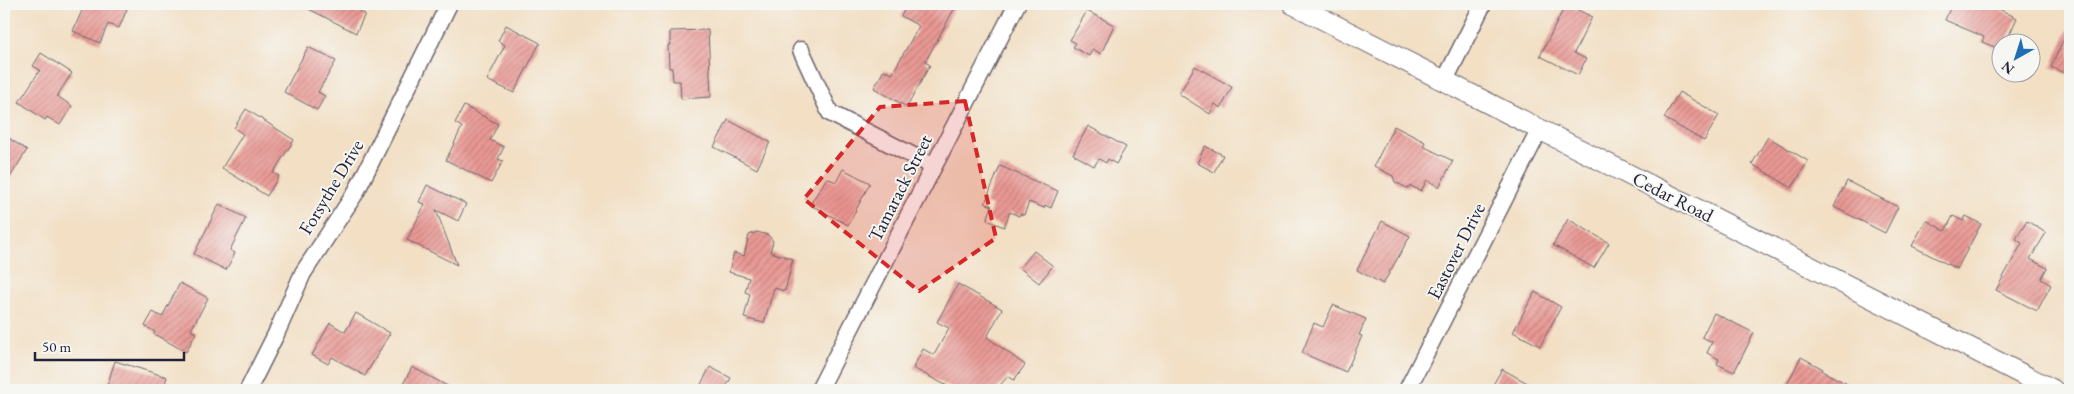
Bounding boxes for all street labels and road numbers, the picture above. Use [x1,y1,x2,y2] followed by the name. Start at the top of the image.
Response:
[862,130,938,246] street label: Tamarack Street
[293,135,369,239] street label: Forsythe Drive
[1628,166,1718,228] street label: Cedar Road
[1421,199,1491,303] street label: Eastover Drive

